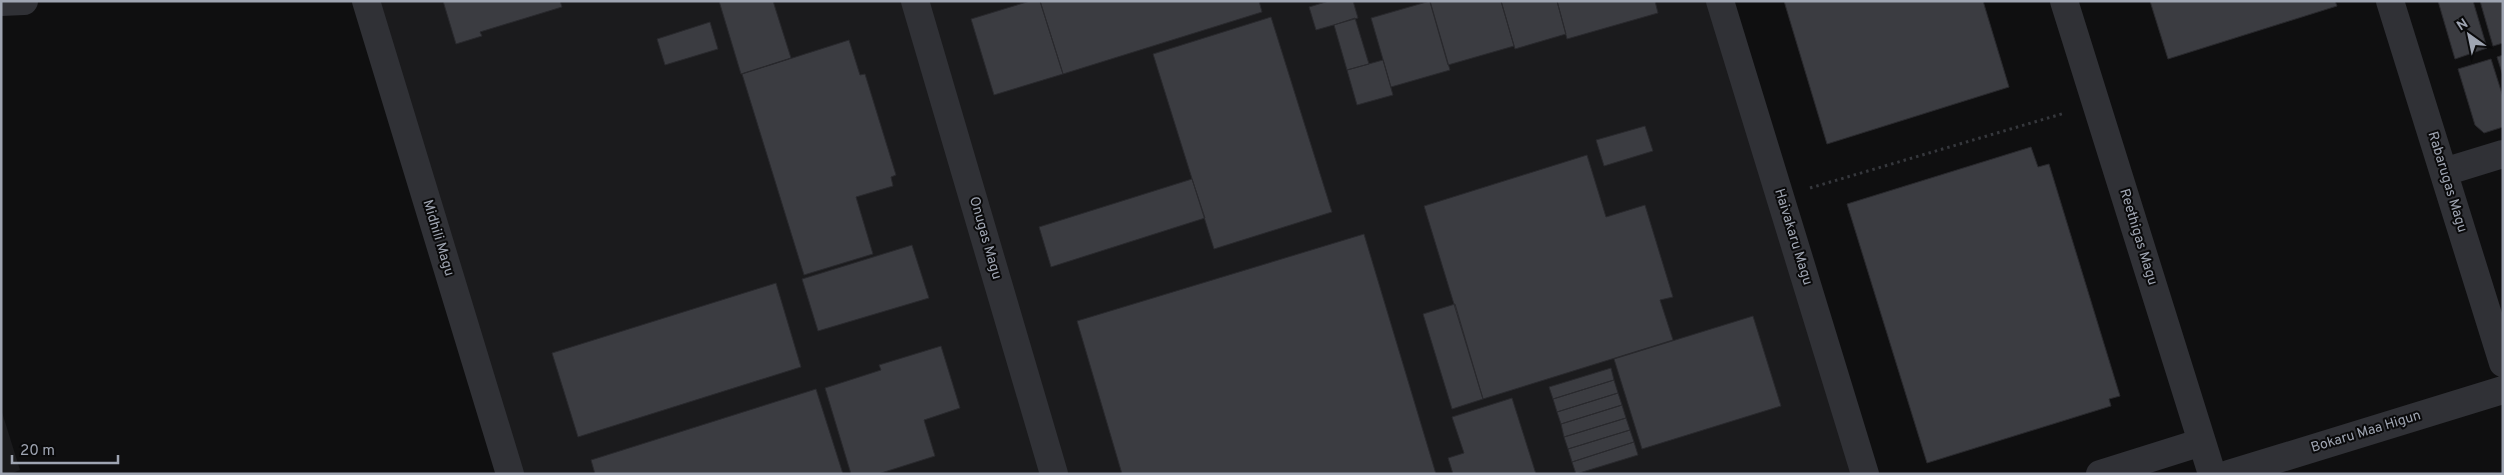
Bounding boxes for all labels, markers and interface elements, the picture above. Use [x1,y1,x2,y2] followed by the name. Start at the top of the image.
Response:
[2444,10,2494,60] north arrow
[2454,15,2472,35] text: N
[2424,129,2470,235] street label: Rabarugas Magu
[1770,187,1816,287] street label: Haivakaru Magu
[2115,187,2161,287] street label: Reethigas Magu
[965,195,1005,281] street label: Onugas Magu
[418,198,458,278] street label: Midhili Magu
[2309,407,2423,457] street label: Bokaru Maa Higun
[12,432,119,464] scale bar
[20,442,55,461] text: 20 m

